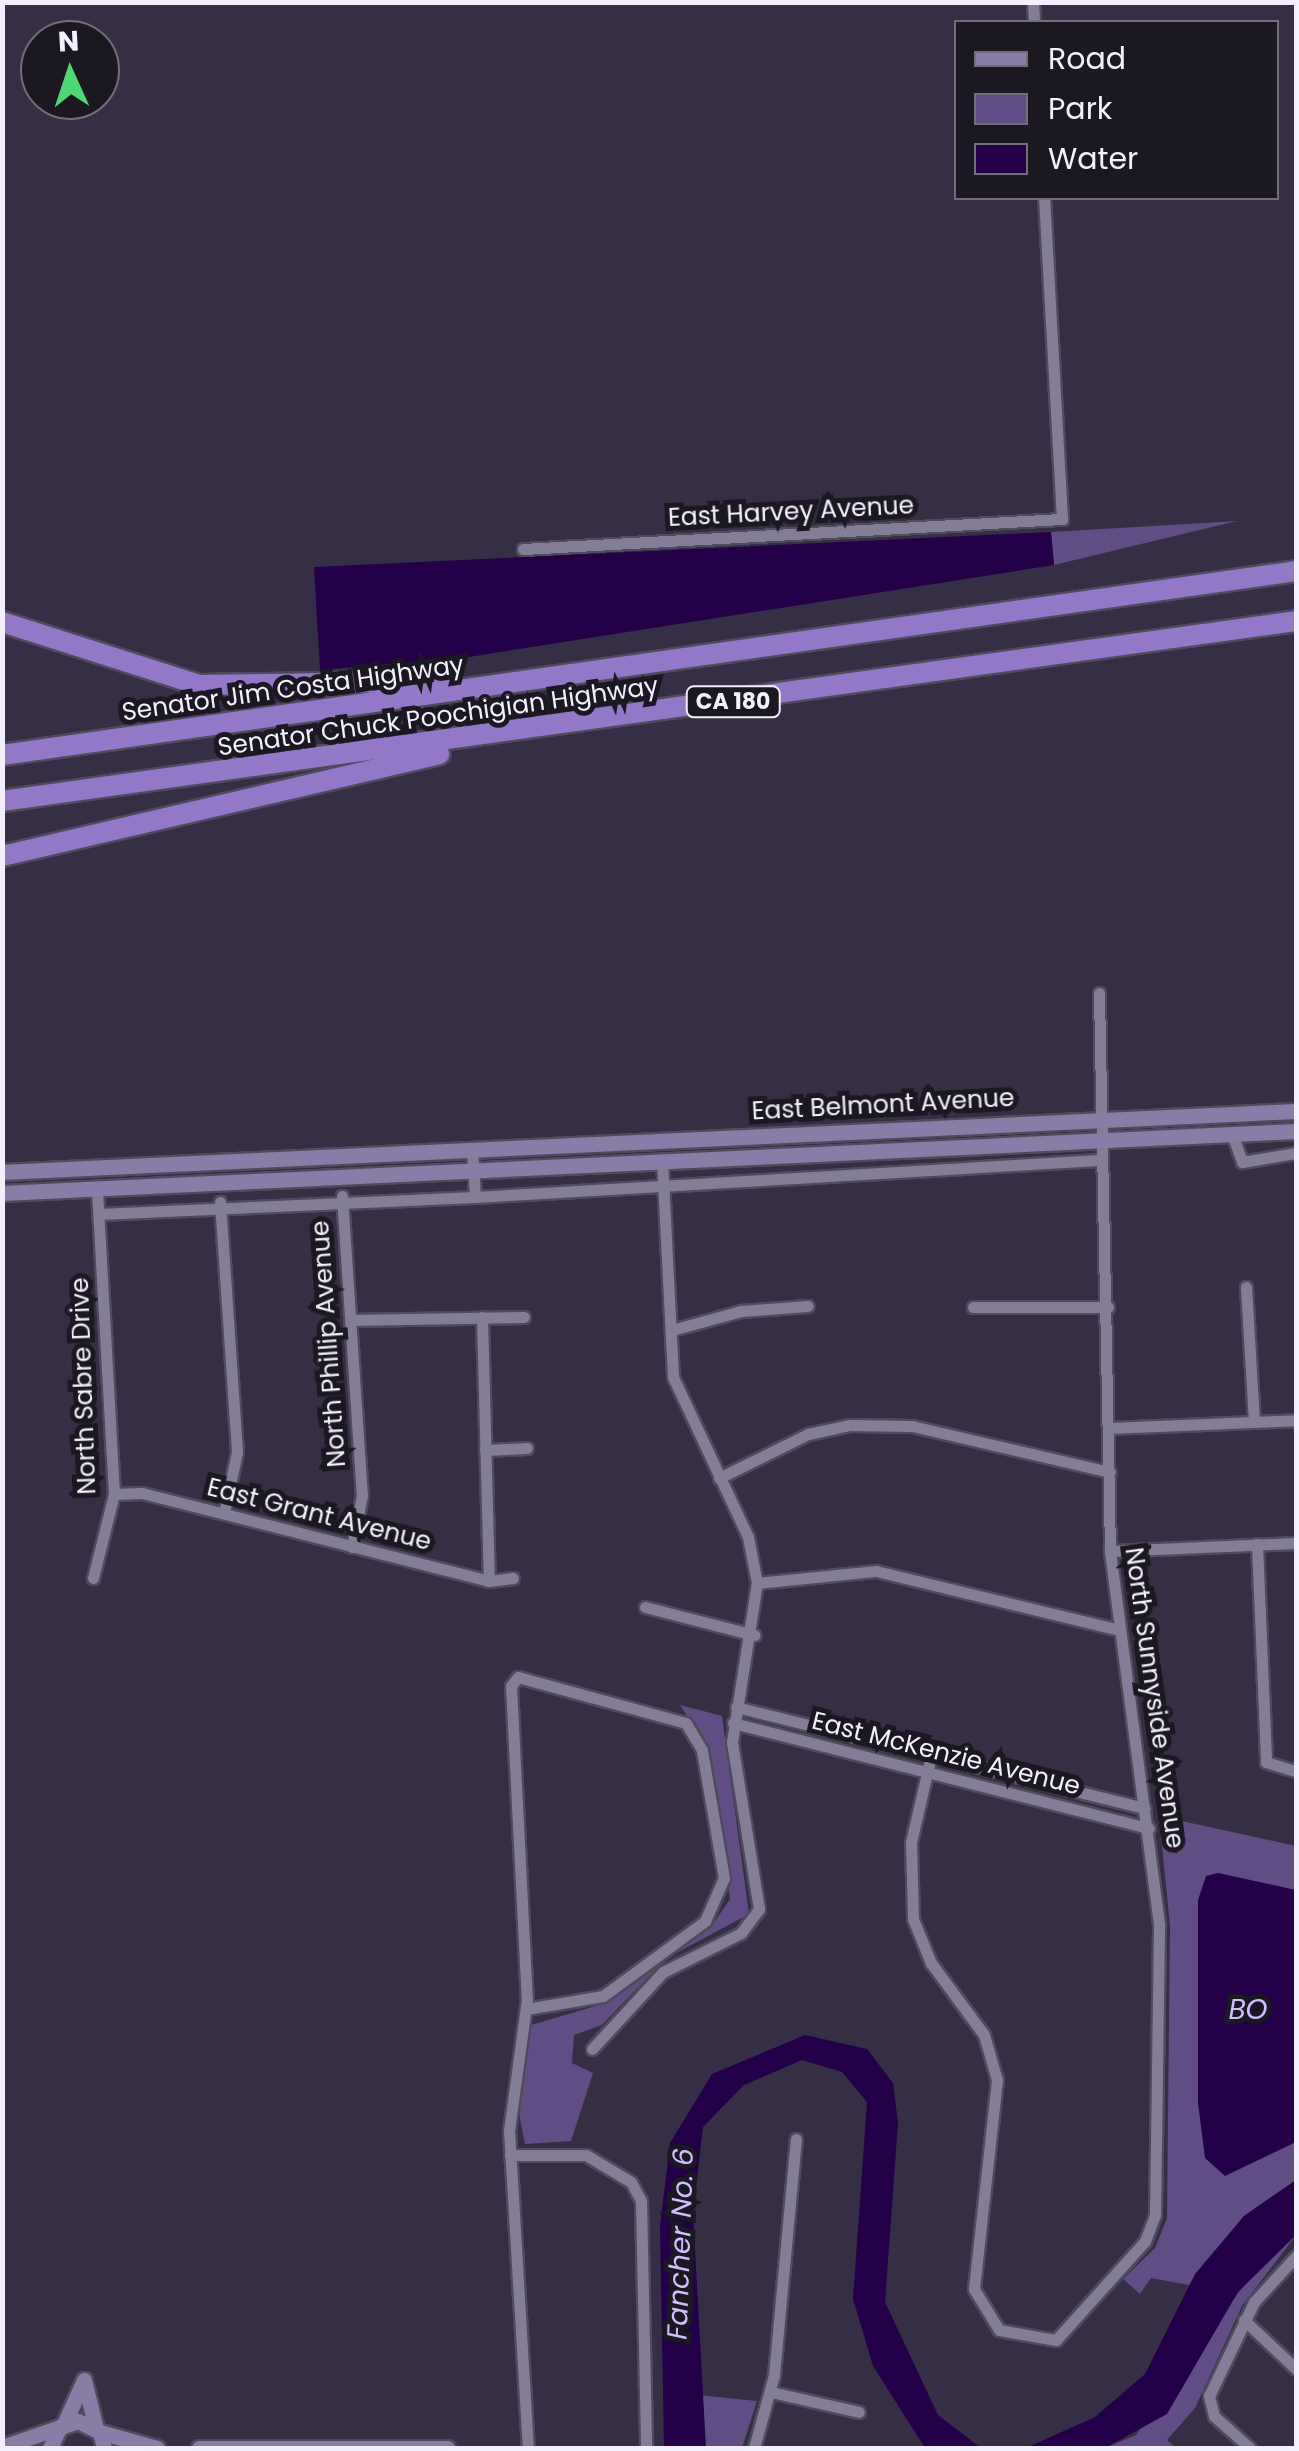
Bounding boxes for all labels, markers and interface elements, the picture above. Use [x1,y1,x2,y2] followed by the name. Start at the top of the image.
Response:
[20,20,120,120] north arrow
[954,20,1279,200] legend
[57,22,80,62] text: N
[1048,37,1126,80] text: Road
[1048,87,1112,130] text: Park
[1048,137,1138,180] text: Water
[667,491,915,533] street label: East Harvey Avenue
[120,650,466,728] street label: Senator Jim Costa Highway
[216,671,660,763] street label: Senator Chuck Poochigian Highway
[686,685,780,719] road number: CA 180
[751,1083,1015,1127] street label: East Belmont Avenue
[305,1220,353,1468] street label: North Phillip Avenue
[65,1277,103,1495] street label: North Sabre Drive
[204,1473,434,1557] street label: East Grant Avenue
[1118,1546,1190,1850] street label: North Sunnyside Avenue
[809,1706,1083,1802] street label: East McKenzie Avenue
[1228,1993,1268,2027] water label: BO
[661,2148,701,2340] water label: Fancher No. 6

